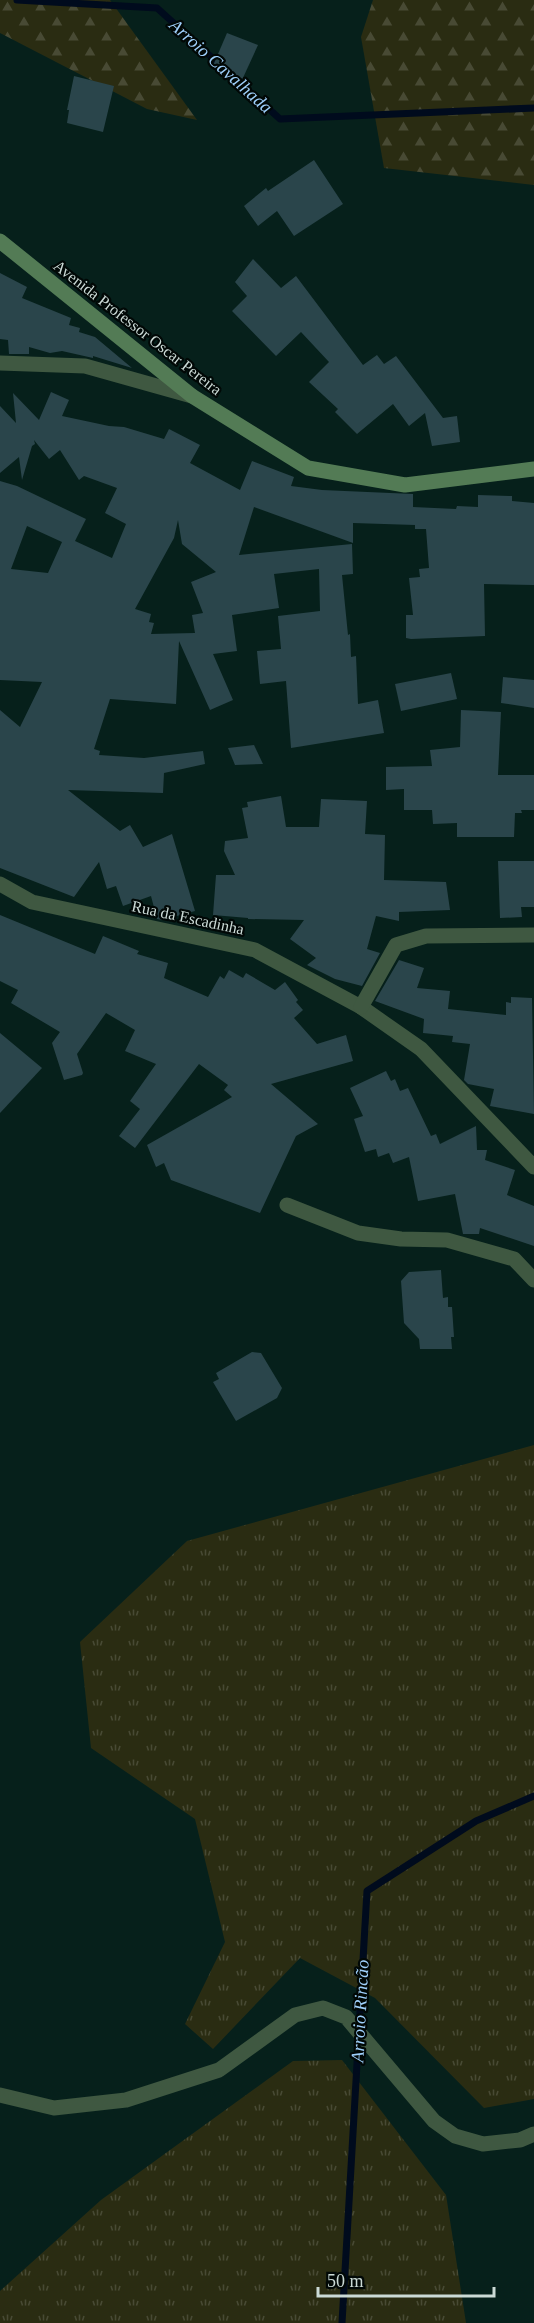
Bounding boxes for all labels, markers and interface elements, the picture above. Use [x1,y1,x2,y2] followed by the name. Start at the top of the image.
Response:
[165,14,276,117] water label: Arroio Cavalhada
[50,257,225,398] street label: Avenida Professor Oscar Pereira
[130,897,246,938] street label: Rua da Escadinha
[347,1959,373,2064] water label: Arroio Rincão
[318,2260,494,2298] scale bar
[327,2271,364,2291] text: 50 m

